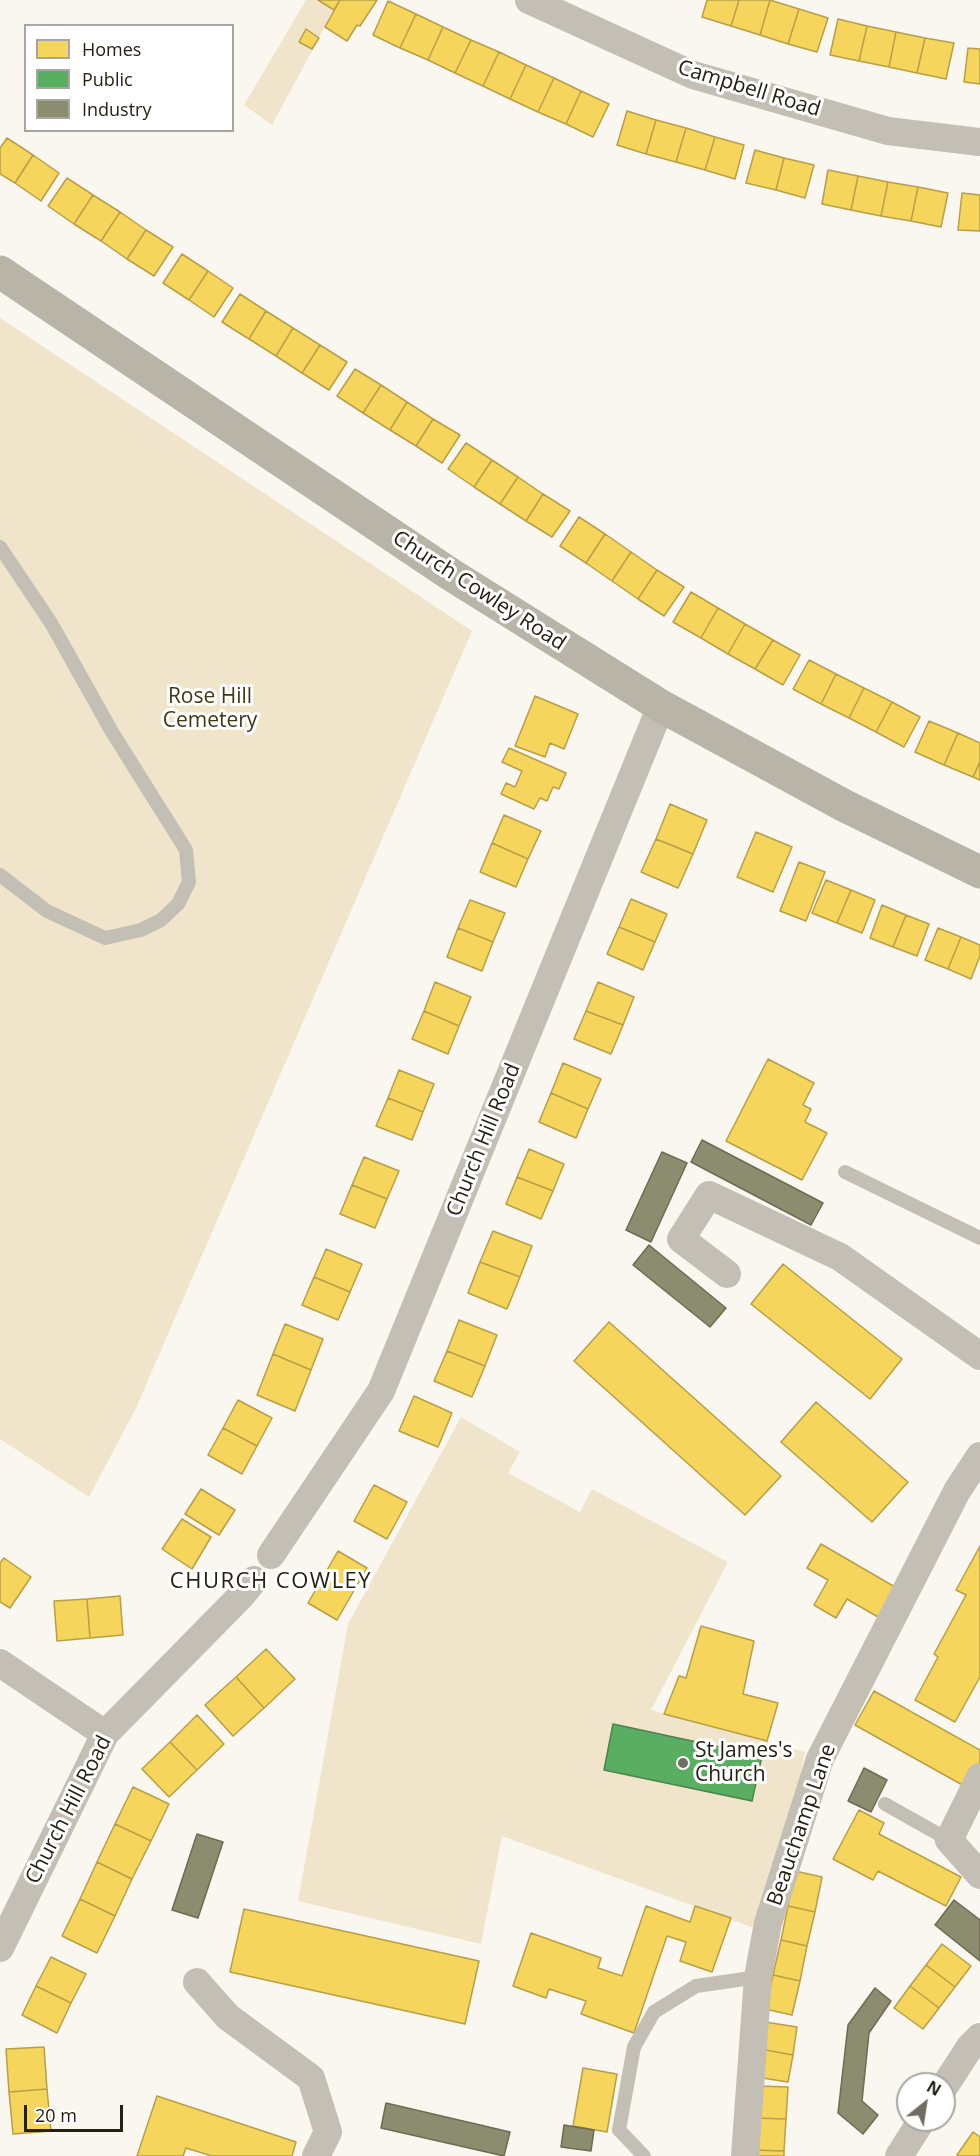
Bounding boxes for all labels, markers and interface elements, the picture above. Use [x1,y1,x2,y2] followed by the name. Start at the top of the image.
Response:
[24,24,234,132] legend
[82,37,141,61] text: Homes
[675,55,823,123] street label: Campbell Road
[82,67,133,91] text: Public
[82,97,152,121] text: Industry
[388,526,570,656] street label: Church Cowley Road
[163,684,257,734] park label: Rose Hill Cemetery
[442,1060,526,1220] street label: Church Hill Road
[170,1569,372,1595] district label: CHURCH COWLEY
[21,1732,117,1888] street label: Church Hill Road
[695,1738,793,1788] place label: St James's Church
[762,1741,842,1909] street label: Beauchamp Lane
[676,1756,690,1770] marker: St James's Church
[896,2072,956,2132] north arrow
[923,2075,945,2101] text: N
[27,2093,126,2131] scale bar
[35,2103,77,2127] text: 20 m

